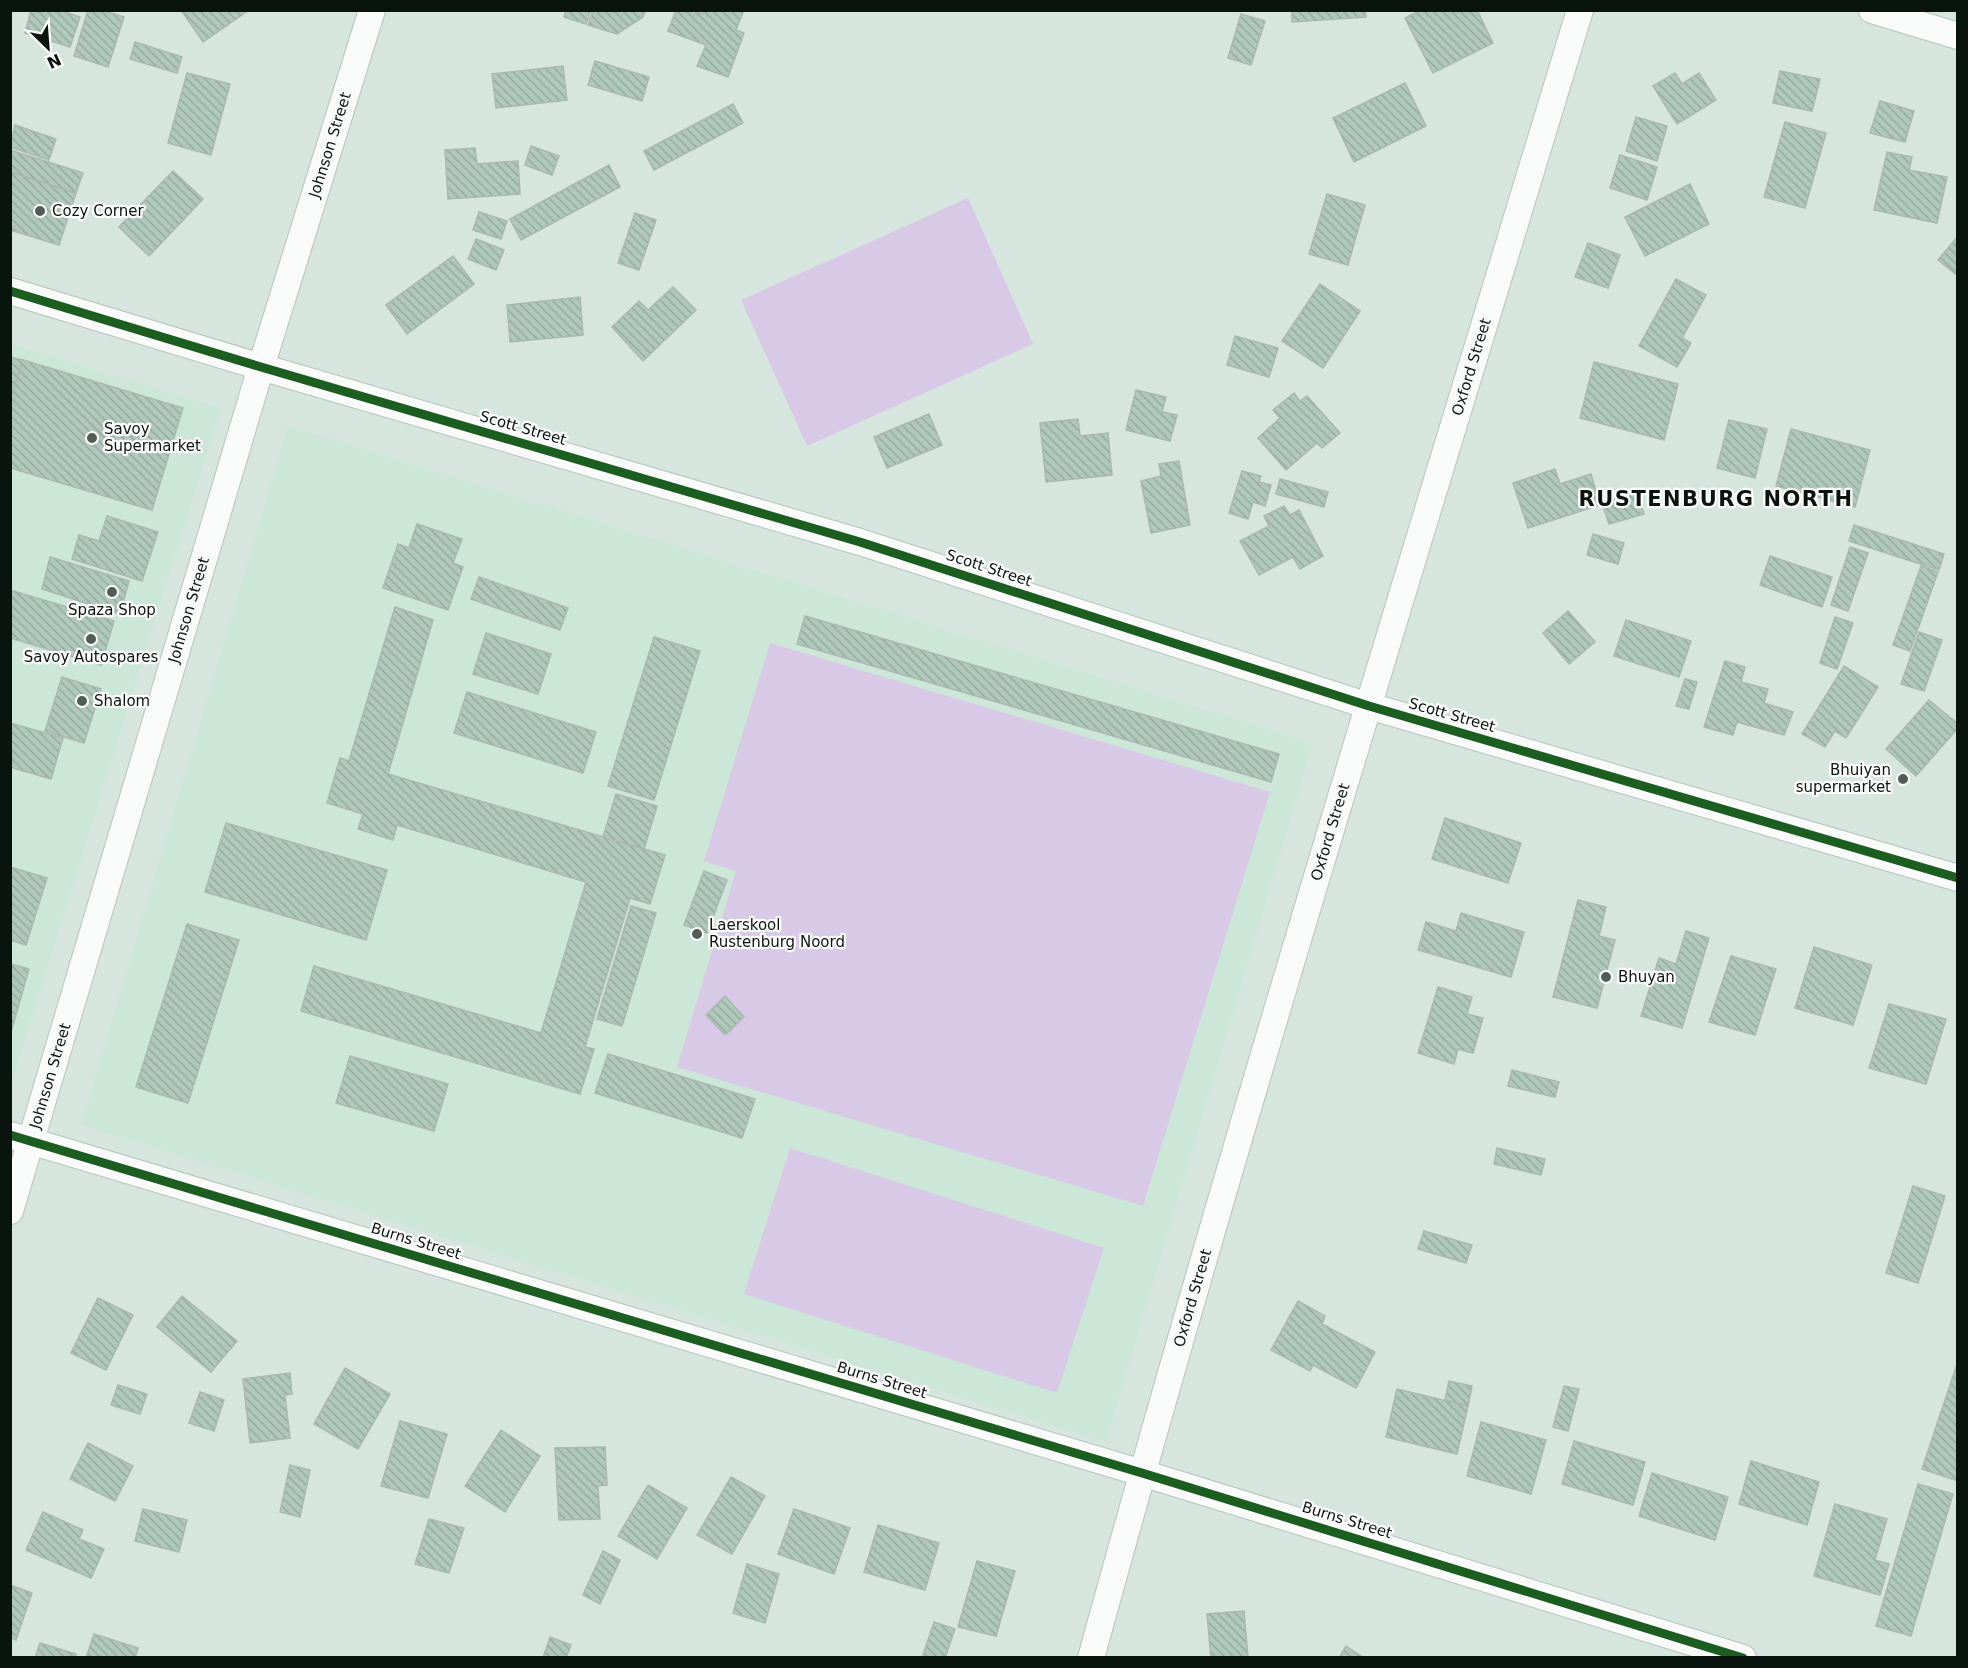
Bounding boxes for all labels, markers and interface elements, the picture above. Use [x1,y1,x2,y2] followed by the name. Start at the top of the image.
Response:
[18,18,78,78] north arrow
[44,50,64,73] text: N
[305,90,355,201] street label: Johnson Street
[52,202,144,220] place label: Cozy Corner
[33,204,47,218] marker: Cozy Corner
[1448,316,1495,418] street label: Oxford Street
[478,407,568,449] street label: Scott Street
[104,420,201,455] place label: Savoy Supermarket
[85,431,99,445] marker: Savoy Supermarket
[1579,487,1853,511] district label: RUSTENBURG NORTH
[944,546,1034,590] street label: Scott Street
[164,555,213,666] street label: Johnson Street
[105,585,119,599] marker: Spaza Shop
[68,601,156,619] place label: Spaza Shop
[84,632,98,646] marker: Savoy Autospares
[24,648,159,666] place label: Savoy Autospares
[94,692,150,710] place label: Shalom
[75,694,89,708] marker: Shalom
[1407,694,1497,736] street label: Scott Street
[1796,761,1891,796] place label: Bhuiyan supermarket
[1896,772,1910,786] marker: Bhuiyan supermarket
[1307,781,1354,883] street label: Oxford Street
[709,916,845,951] place label: Laerskool Rustenburg Noord
[690,927,704,941] marker: Laerskool Rustenburg Noord
[1618,968,1675,986] place label: Bhuyan
[1599,970,1613,984] marker: Bhuyan
[26,1021,74,1132] street label: Johnson Street
[369,1219,463,1263] street label: Burns Street
[1170,1247,1215,1349] street label: Oxford Street
[835,1358,929,1402] street label: Burns Street
[1300,1498,1394,1542] street label: Burns Street

